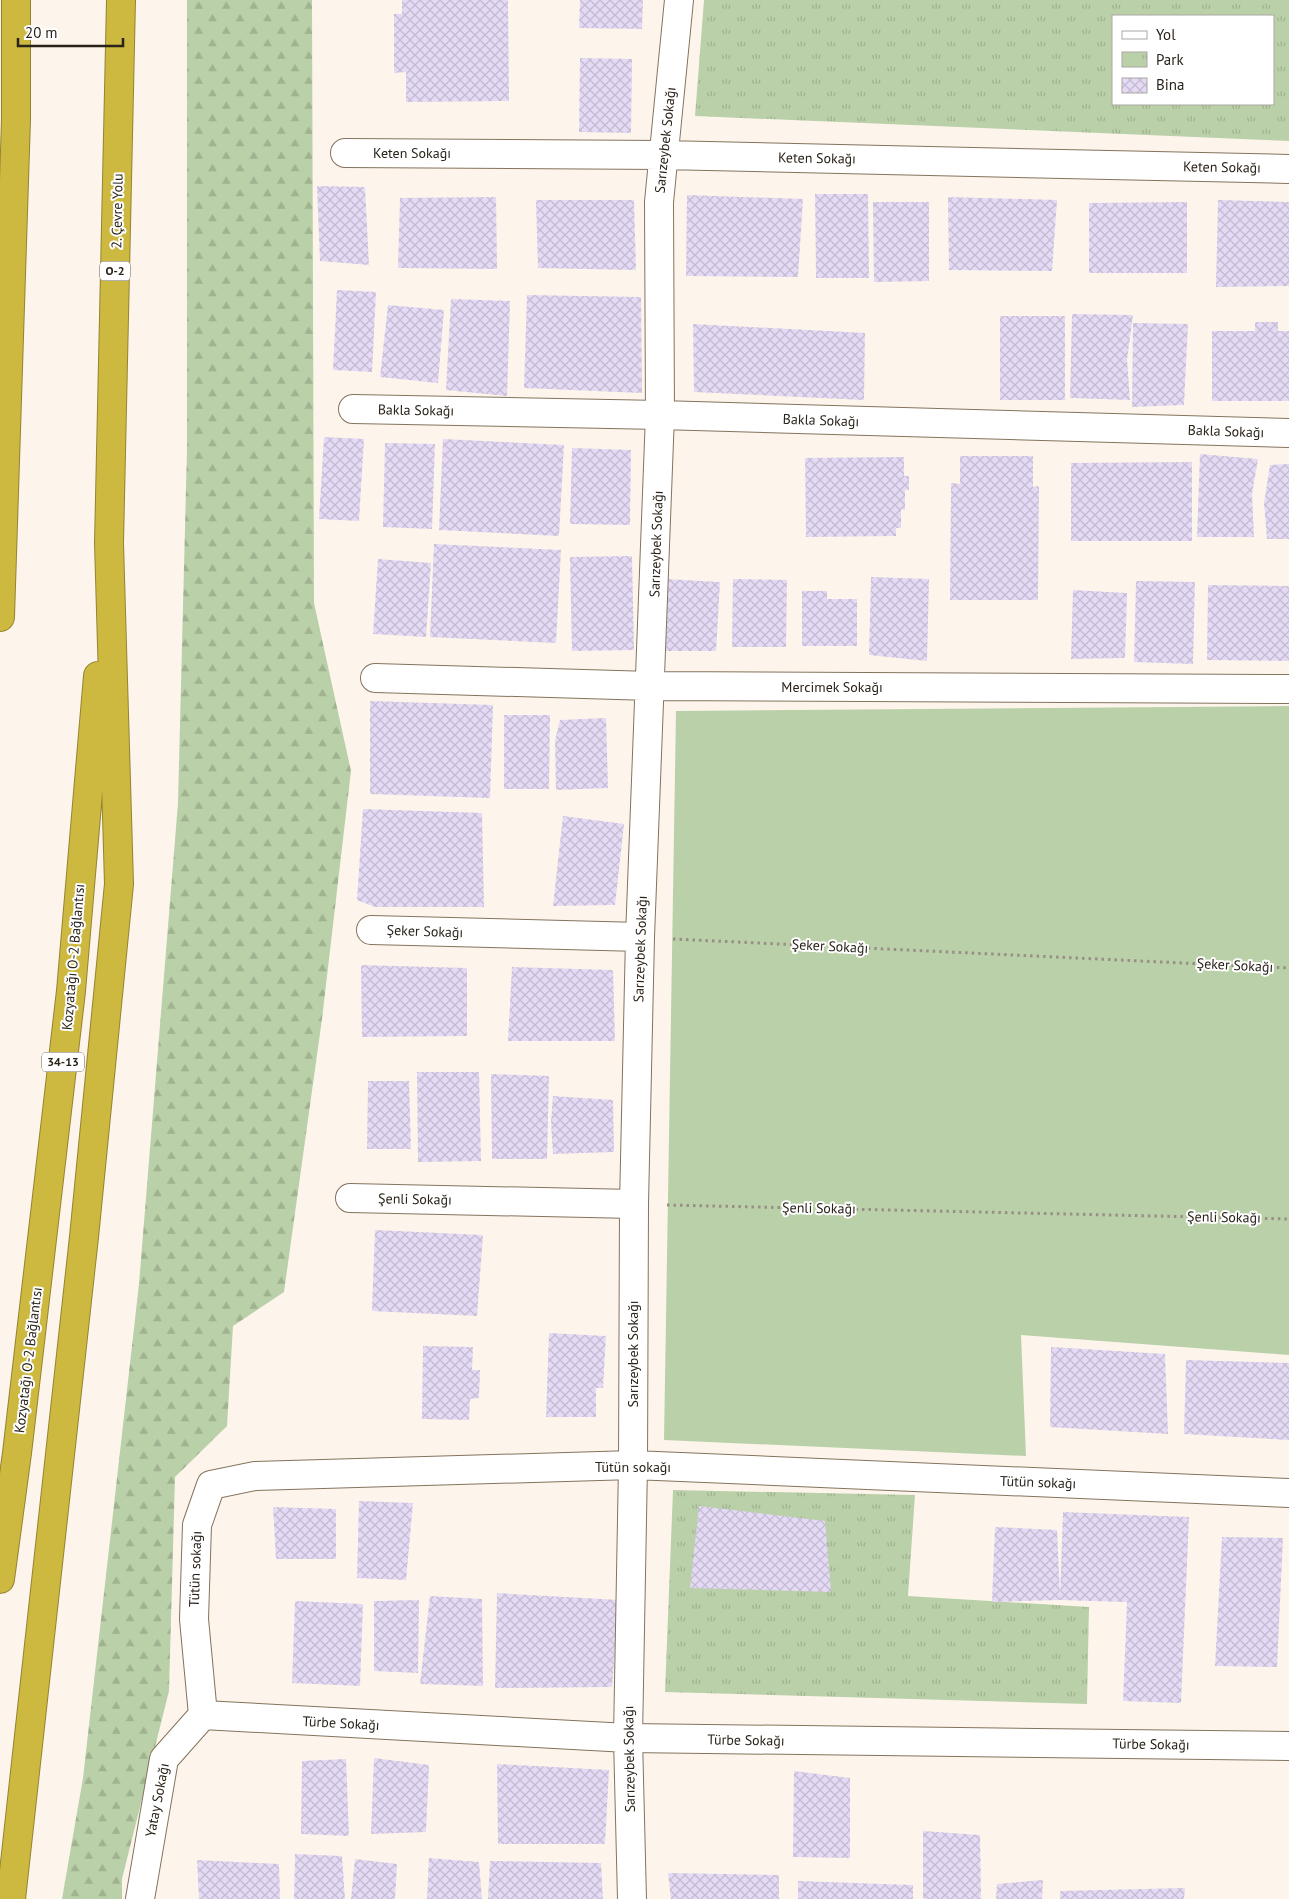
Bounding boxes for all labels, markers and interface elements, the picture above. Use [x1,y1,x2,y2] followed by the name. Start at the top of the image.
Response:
[18,15,122,47] scale bar
[1112,15,1274,105] legend
[25,23,58,42] text: 20 m
[1156,25,1176,44] text: Yol
[1156,50,1184,69] text: Park
[1156,75,1184,94] text: Bina
[650,86,680,194] street label: Sarızeybek Sokağı
[373,144,451,162] street label: Keten Sokağı
[778,148,856,168] street label: Keten Sokağı
[1183,157,1261,177] street label: Keten Sokağı
[107,173,127,249] street label: 2. Çevre Yolu
[100,262,130,280] road number: O-2
[378,400,454,420] street label: Bakla Sokağı
[782,410,860,430] street label: Bakla Sokağı
[1187,421,1265,441] street label: Bakla Sokağı
[645,490,667,598] street label: Sarızeybek Sokağı
[781,678,883,696] street label: Mercimek Sokağı
[58,883,88,1031] street label: Kozyatağı O-2 Bağlantısı
[629,895,651,1003] street label: Sarızeybek Sokağı
[386,921,464,941] street label: Şeker Sokağı
[791,935,869,957] street label: Şeker Sokağı
[1196,954,1274,976] street label: Şeker Sokağı
[42,1052,84,1072] road number: 34-13
[378,1189,452,1209] street label: Şenli Sokağı
[782,1198,856,1218] street label: Şenli Sokağı
[1187,1207,1261,1227] street label: Şenli Sokağı
[10,1286,46,1434] street label: Kozyatağı O-2 Bağlantısı
[624,1301,642,1407] street label: Sarızeybek Sokağı
[595,1458,671,1476] street label: Tütün sokağı
[1000,1472,1076,1492] street label: Tütün sokağı
[185,1531,205,1607] street label: Tütün sokağı
[619,1705,639,1813] street label: Sarızeybek Sokağı
[302,1712,380,1734] street label: Türbe Sokağı
[707,1730,785,1750] street label: Türbe Sokağı
[1112,1734,1190,1754] street label: Türbe Sokağı
[141,1761,173,1839] street label: Yatay Sokağı

